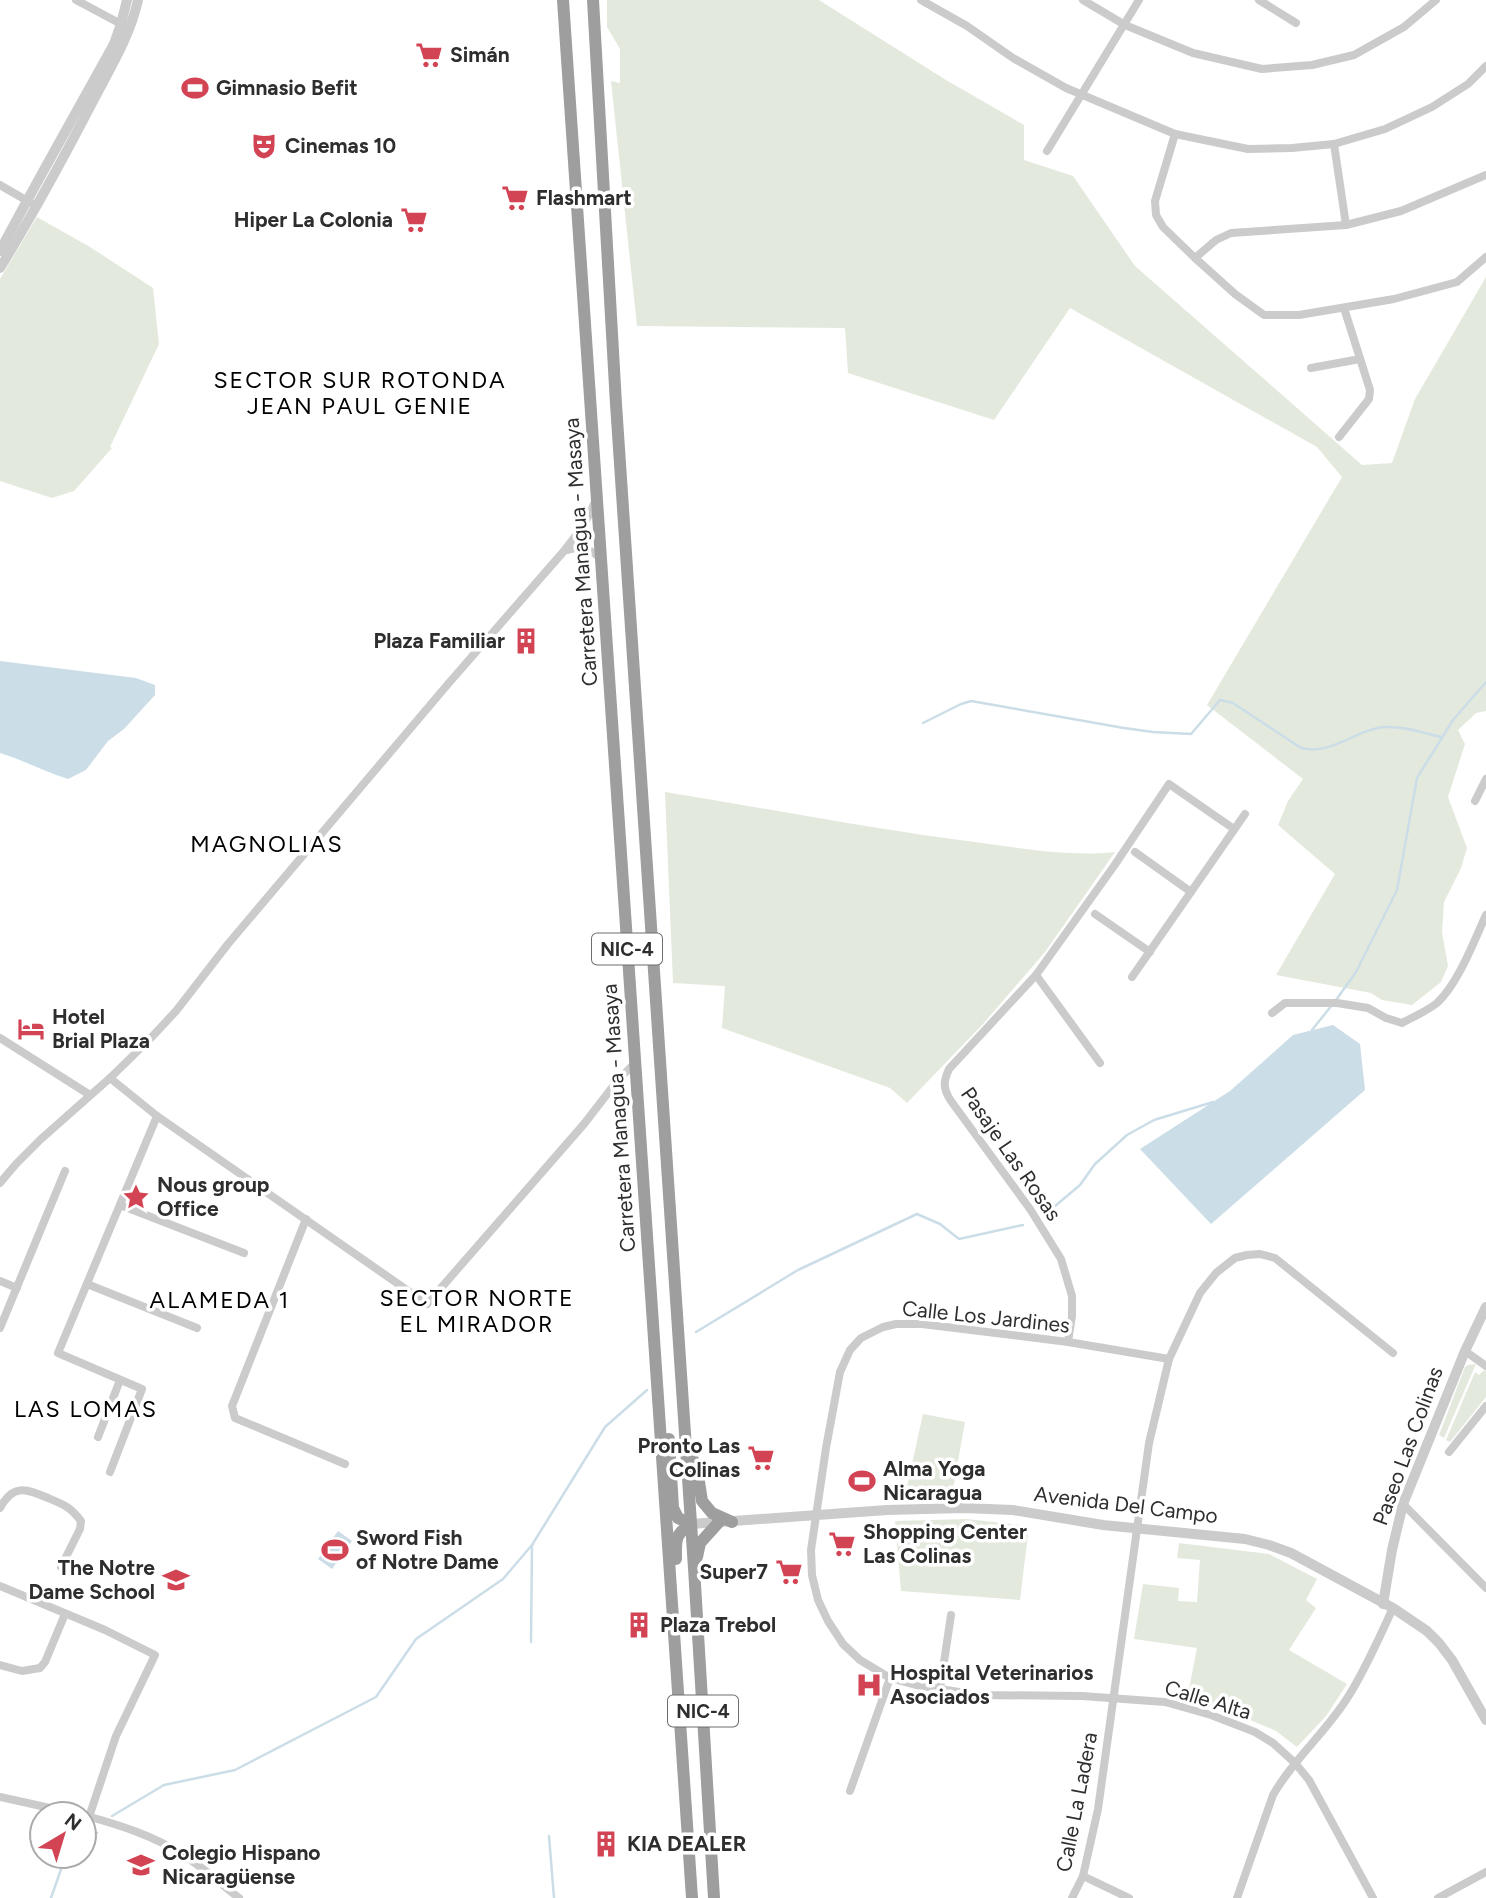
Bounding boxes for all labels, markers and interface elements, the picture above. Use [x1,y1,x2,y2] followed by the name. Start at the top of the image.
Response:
[414,40,444,70] supermarket icon: Simán
[450,42,510,67] place label: Simán
[180,73,210,103] sports icon: Gimnasio Befit
[216,75,358,100] place label: Gimnasio Befit
[249,131,279,161] theatre icon: Cinemas 10
[285,133,396,158] place label: Cinemas 10
[500,183,530,213] supermarket icon: Flashmart
[536,185,632,210] place label: Flashmart
[399,205,429,235] supermarket icon: Hiper La Colonia
[234,207,393,232] place label: Hiper La Colonia
[213,366,507,420] district label: SECTOR SUR ROTONDA JEAN PAUL GENIE
[559,417,602,687] street label: Carretera Managua - Masaya
[511,626,541,656] building icon: Plaza Familiar
[373,628,505,653] place label: Plaza Familiar
[190,830,344,858] district label: MAGNOLIAS
[592,934,662,965] road number: NIC-4
[597,983,640,1253] street label: Carretera Managua - Masaya
[52,1004,150,1053] place label: Hotel Brial Plaza
[16,1014,46,1044] hotel icon: Hotel Brial Plaza
[956,1082,1067,1225] street label: Pasaje Las Rosas
[157,1172,269,1221] place label: Nous group Office
[121,1182,151,1212] place icon: Nous group Office
[379,1284,575,1338] district label: SECTOR NORTE EL MIRADOR
[150,1286,290,1314] district label: ALAMEDA 1
[901,1295,1071,1338] street label: Calle Los Jardines
[1367,1363,1448,1529] street label: Paseo Las Colinas
[14,1395,158,1423] district label: LAS LOMAS
[638,1433,740,1482] place label: Pronto Las Colinas
[746,1443,776,1473] supermarket icon: Pronto Las Colinas
[883,1456,985,1505] place label: Alma Yoga Nicaragua
[847,1466,877,1496] sports icon: Alma Yoga Nicaragua
[1033,1481,1219,1528] street label: Avenida Del Campo
[863,1519,1027,1568] place label: Shopping Center Las Colinas
[356,1525,499,1574] place label: Sword Fish of Notre Dame
[827,1529,857,1559] supermarket icon: Shopping Center Las Colinas
[320,1535,350,1565] sports icon: Sword Fish of Notre Dame
[28,1555,155,1604] place label: The Notre Dame School
[774,1557,804,1587] supermarket icon: Super7
[699,1559,768,1584] place label: Super7
[161,1565,191,1595] school or university icon: The Notre Dame School
[624,1610,654,1640] building icon: Plaza Trebol
[660,1612,776,1637] place label: Plaza Trebol
[890,1660,1094,1709] place label: Hospital Veterinarios Asociados
[854,1670,884,1700] hospital icon: Hospital Veterinarios Asociados
[1162,1675,1254,1725] street label: Calle Alta
[668,1695,738,1726] road number: NIC-4
[1051,1730,1102,1874] street label: Calle La Ladera
[28,1800,98,1870] north arrow
[60,1808,86,1836] text: N
[591,1829,621,1859] building icon: KIA DEALER
[627,1831,746,1856] place label: KIA DEALER
[162,1840,321,1889] place label: Colegio Hispano Nicaragüense
[126,1850,156,1880] school or university icon: Colegio Hispano Nicaragüense

